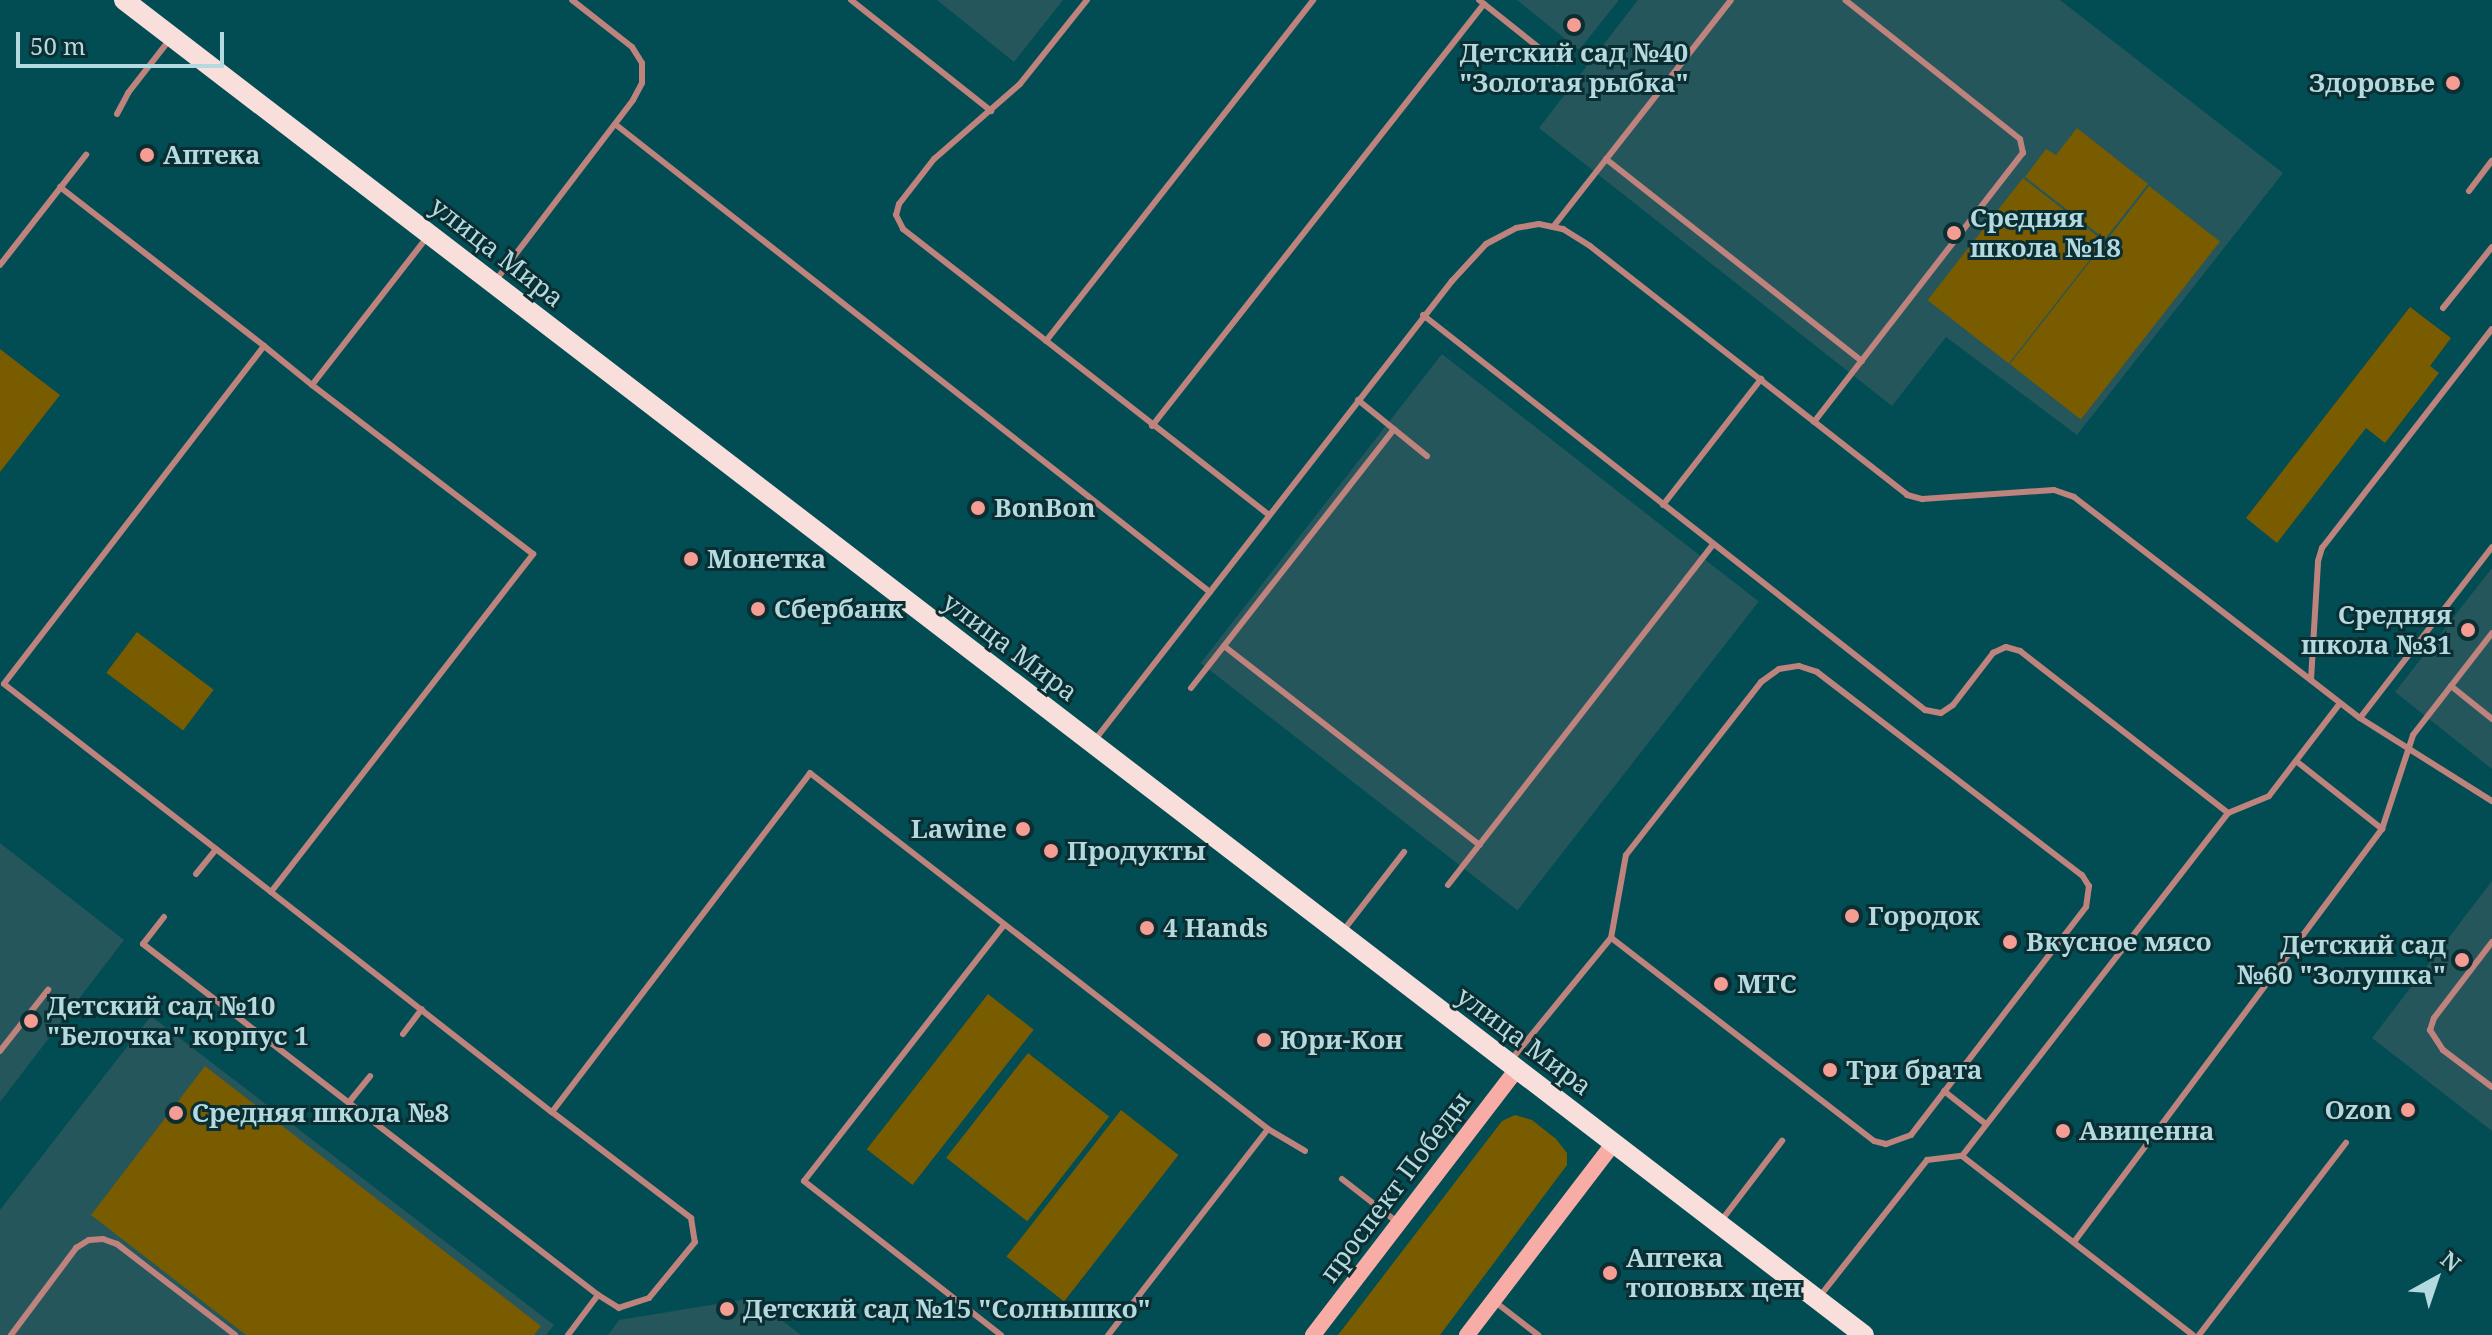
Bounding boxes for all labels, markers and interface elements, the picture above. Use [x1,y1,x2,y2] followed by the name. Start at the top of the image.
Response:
[20,16,228,66] scale bar
[1565,16,1583,34] marker: Детский сад №40 "Золотая рыбка"
[30,29,86,62] text: 50 m
[1459,37,1689,98] place label: Детский сад №40 "Золотая рыбка"
[2309,67,2435,99] place label: Здоровье
[2442,72,2464,94] marker: Здоровье
[163,139,260,171] place label: Аптека
[138,146,156,164] marker: Аптека
[424,190,570,314] street label: улица Мира
[1970,202,2121,264] place label: Средняя школа №18
[1945,224,1963,242] marker: Средняя школа №18
[994,492,1096,524] place label: BonBon
[969,499,987,517] marker: BonBon
[707,543,826,575] place label: Монетка
[682,550,700,568] marker: Монетка
[936,586,1084,708] street label: улица Мира
[774,593,903,625] place label: Сбербанк
[2301,599,2452,660] place label: Средняя школа №31
[749,600,767,618] marker: Сбербанк
[2459,621,2477,639] marker: Средняя школа №31
[911,813,1007,845] place label: Lawine
[1014,820,1032,838] marker: Lawine
[1067,835,1206,867] place label: Продукты
[1042,842,1060,860] marker: Продукты
[1868,900,1980,932] place label: Городок
[1843,907,1861,925] marker: Городок
[1163,912,1268,944] place label: 4 Hands
[1138,919,1156,937] marker: 4 Hands
[2026,926,2212,958] place label: Вкусное мясо
[2237,929,2446,990] place label: Детский сад №60 "Золушка"
[2001,933,2019,951] marker: Вкусное мясо
[2453,951,2471,969] marker: Детский сад №60 "Золушка"
[1737,968,1797,1000] place label: МТС
[1712,975,1730,993] marker: МТС
[1450,980,1598,1102] street label: улица Мира
[47,990,309,1052] place label: Детский сад №10 "Белочка" корпус 1
[22,1012,40,1030] marker: Детский сад №10 "Белочка" корпус 1
[1280,1024,1403,1056] place label: Юри-Кон
[1255,1031,1273,1049] marker: Юри-Кон
[1846,1054,1982,1086] place label: Три брата
[1821,1061,1839,1079] marker: Три брата
[1313,1086,1477,1288] street label: проспект Победы
[2324,1094,2392,1126] place label: Ozon
[192,1097,449,1129] place label: Средняя школа №8
[2399,1101,2417,1119] marker: Ozon
[167,1104,185,1122] marker: Средняя школа №8
[2079,1115,2214,1147] place label: Авиценна
[2054,1122,2072,1140] marker: Авиценна
[2396,1239,2476,1319] north arrow
[1626,1242,1801,1304] place label: Аптека топовых цен
[2435,1244,2468,1278] text: N
[1601,1264,1619,1282] marker: Аптека топовых цен
[743,1293,1151,1325] place label: Детский сад №15 "Солнышко"
[718,1300,736,1318] marker: Детский сад №15 "Солнышко"

